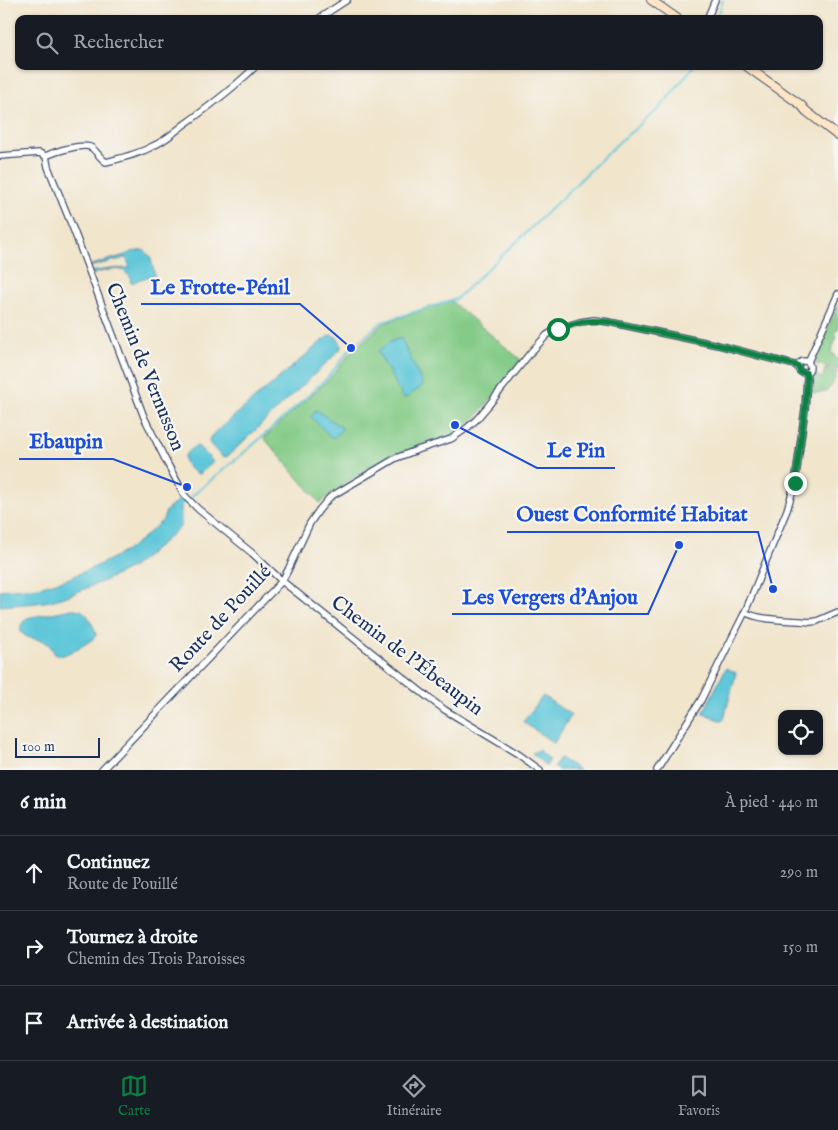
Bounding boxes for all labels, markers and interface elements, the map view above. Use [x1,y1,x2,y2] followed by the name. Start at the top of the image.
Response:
[15,15,823,70] search box
[33,29,61,57] icon: search
[73,31,164,55] text: Rechercher
[141,268,300,304] callout: Le Frotte-Pénil
[150,275,291,302] text: Le Frotte-Pénil
[100,279,190,455] street label: Chemin de Vernusson
[547,318,570,341] route start
[19,423,113,459] callout: Ebaupin
[29,429,103,456] text: Ebaupin
[537,432,615,468] callout: Le Pin
[547,438,605,465] text: Le Pin
[784,472,807,495] route end
[507,496,758,532] callout: Ouest Conformité Habitat
[516,502,749,529] text: Ouest Conformité Habitat
[165,560,277,678] street label: Route de Pouillé
[452,578,648,614] callout: Les Vergers d'Anjou
[462,585,638,612] text: Les Vergers d'Anjou
[326,590,488,722] street label: Chemin de l'Ébeaupin
[778,710,823,755] map controls
[778,710,823,755] button: locate
[15,735,100,758] scale bar
[22,738,55,756] text: 100 m
[20,789,66,816] text: 6 min
[725,793,818,813] text: À pied · 440 m
[67,851,150,875] text: Continuez
[20,859,48,887] icon: ahead
[780,863,818,883] text: 290 m
[67,875,178,895] text: Route de Pouillé
[67,926,198,950] text: Tournez à droite
[20,934,48,962] icon: right
[783,938,818,958] text: 150 m
[67,950,245,970] text: Chemin des Trois Paroisses
[20,1009,48,1037] icon: arrive
[67,1011,228,1035] text: Arrivée à destination
[118,1072,151,1120] tab: Carte
[387,1072,442,1120] tab: Itinéraire
[678,1072,720,1120] tab: Favoris

